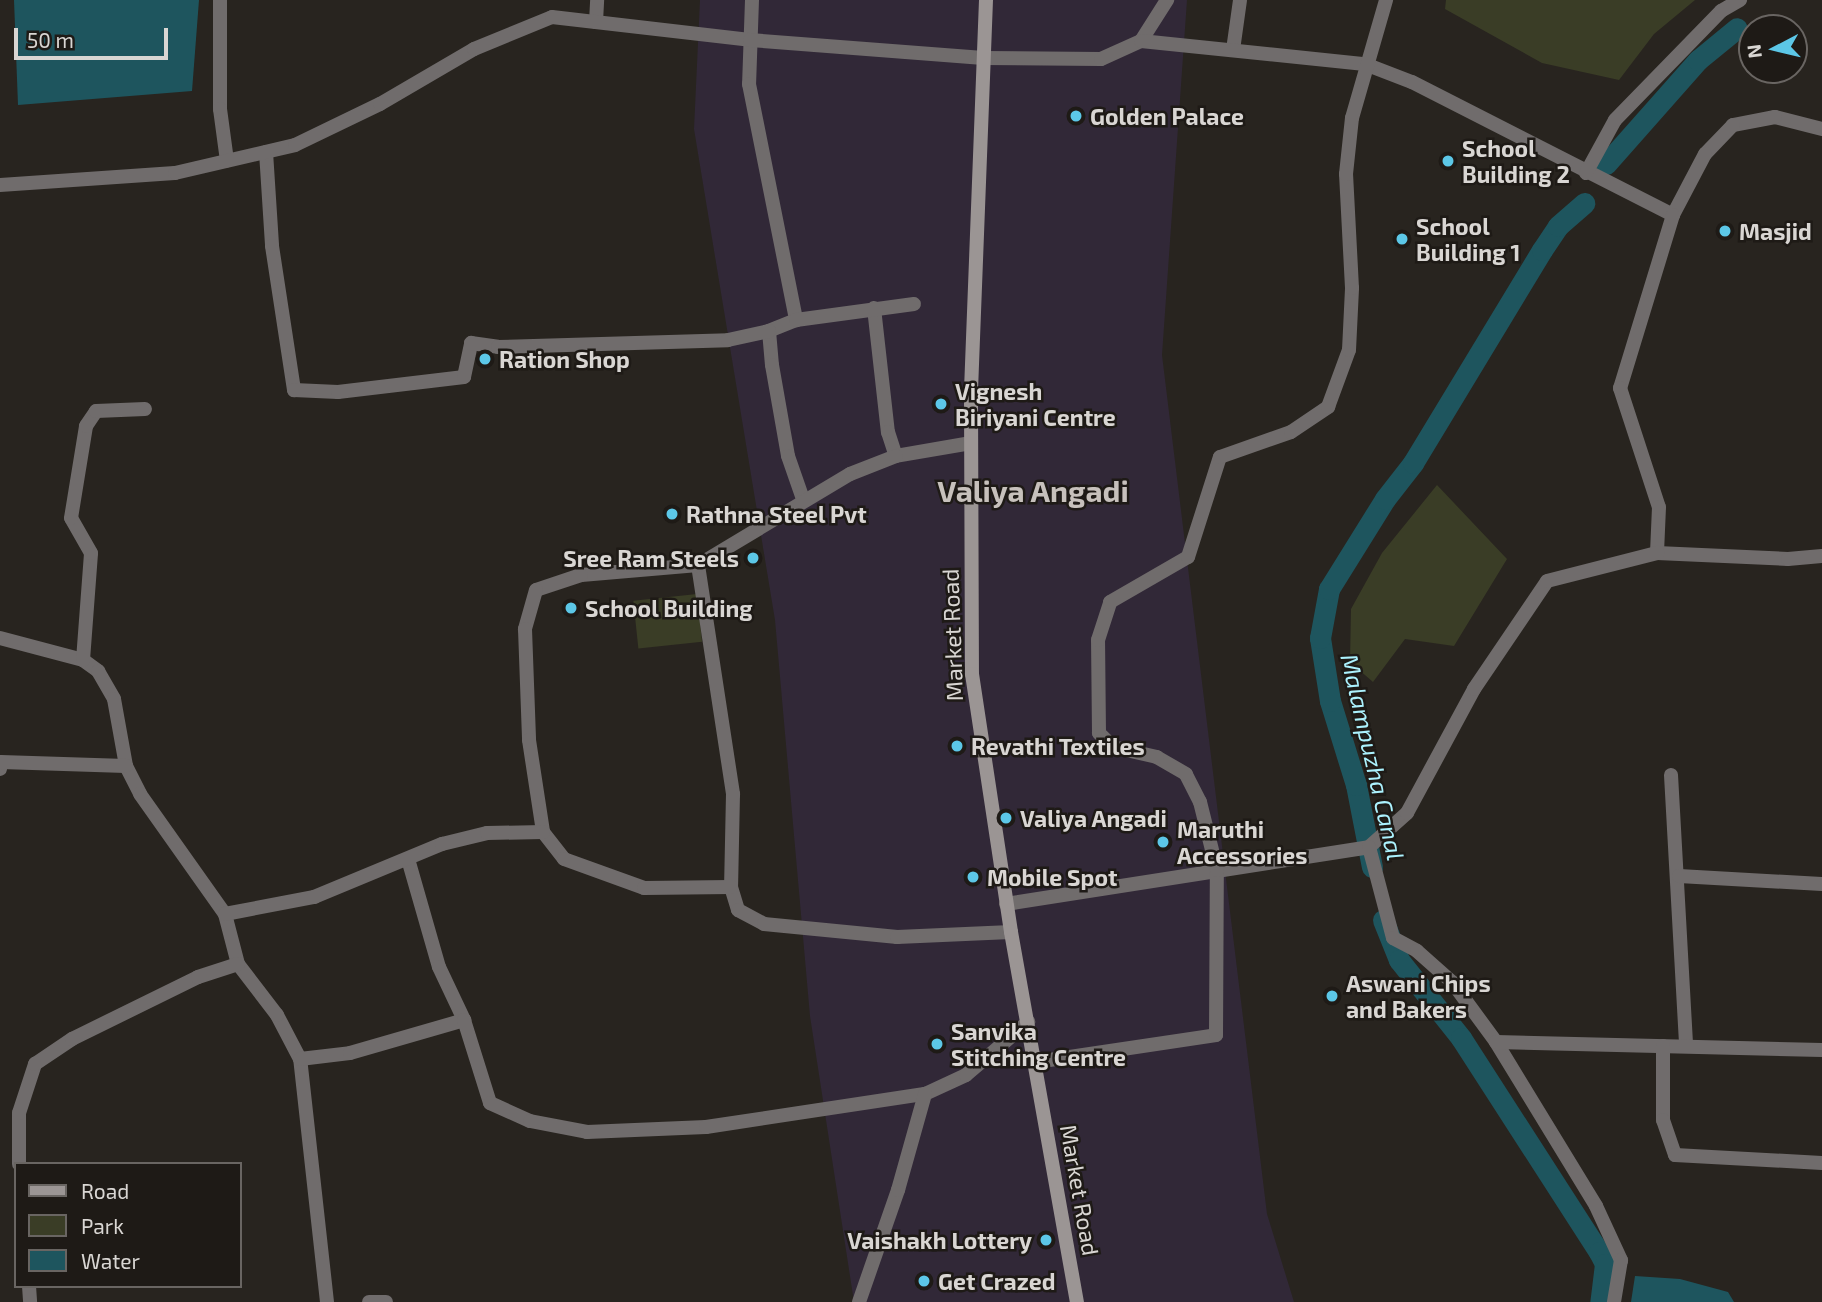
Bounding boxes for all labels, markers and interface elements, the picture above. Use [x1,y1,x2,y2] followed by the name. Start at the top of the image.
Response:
[18,14,172,58] scale bar
[1738,14,1808,84] north arrow
[27,27,74,52] text: 50 m
[1741,43,1766,60] text: N
[1090,102,1244,130] place label: Golden Palace
[1068,108,1084,124] marker: Golden Palace
[1462,134,1570,188] place label: School Building 2
[1440,153,1456,169] marker: School Building 2
[1416,212,1520,266] place label: School Building 1
[1739,217,1812,245] place label: Masjid
[1717,223,1733,239] marker: Masjid
[1394,231,1410,247] marker: School Building 1
[499,345,630,373] place label: Ration Shop
[477,351,493,367] marker: Ration Shop
[955,377,1116,431] place label: Vignesh Biriyani Centre
[933,396,949,412] marker: Vignesh Biriyani Centre
[937,472,1129,508] district label: Valiya Angadi
[686,500,867,528] place label: Rathna Steel Pvt
[664,506,680,522] marker: Rathna Steel Pvt
[563,544,739,572] place label: Sree Ram Steels
[745,550,761,566] marker: Sree Ram Steels
[936,568,968,702] street label: Market Road
[585,594,753,622] place label: School Building
[563,600,579,616] marker: School Building
[1335,651,1411,863] water label: Malampuzha Canal
[971,732,1145,760] place label: Revathi Textiles
[949,738,965,754] marker: Revathi Textiles
[1020,804,1167,832] place label: Valiya Angadi
[998,810,1014,826] marker: Valiya Angadi
[1177,815,1307,869] place label: Maruthi Accessories
[1155,834,1171,850] marker: Maruthi Accessories
[987,863,1117,891] place label: Mobile Spot
[965,869,981,885] marker: Mobile Spot
[1346,969,1491,1023] place label: Aswani Chips and Bakers
[1324,988,1340,1004] marker: Aswani Chips and Bakers
[951,1017,1126,1071] place label: Sanvika Stitching Centre
[929,1036,945,1052] marker: Sanvika Stitching Centre
[1055,1122,1105,1258] street label: Market Road
[14,1162,242,1288] legend
[81,1178,129,1203] text: Road
[81,1213,124,1238] text: Park
[847,1226,1032,1254] place label: Vaishakh Lottery
[1038,1232,1054,1248] marker: Vaishakh Lottery
[81,1248,140,1273] text: Water
[938,1267,1055,1295] place label: Get Crazed
[916,1273,932,1289] marker: Get Crazed

